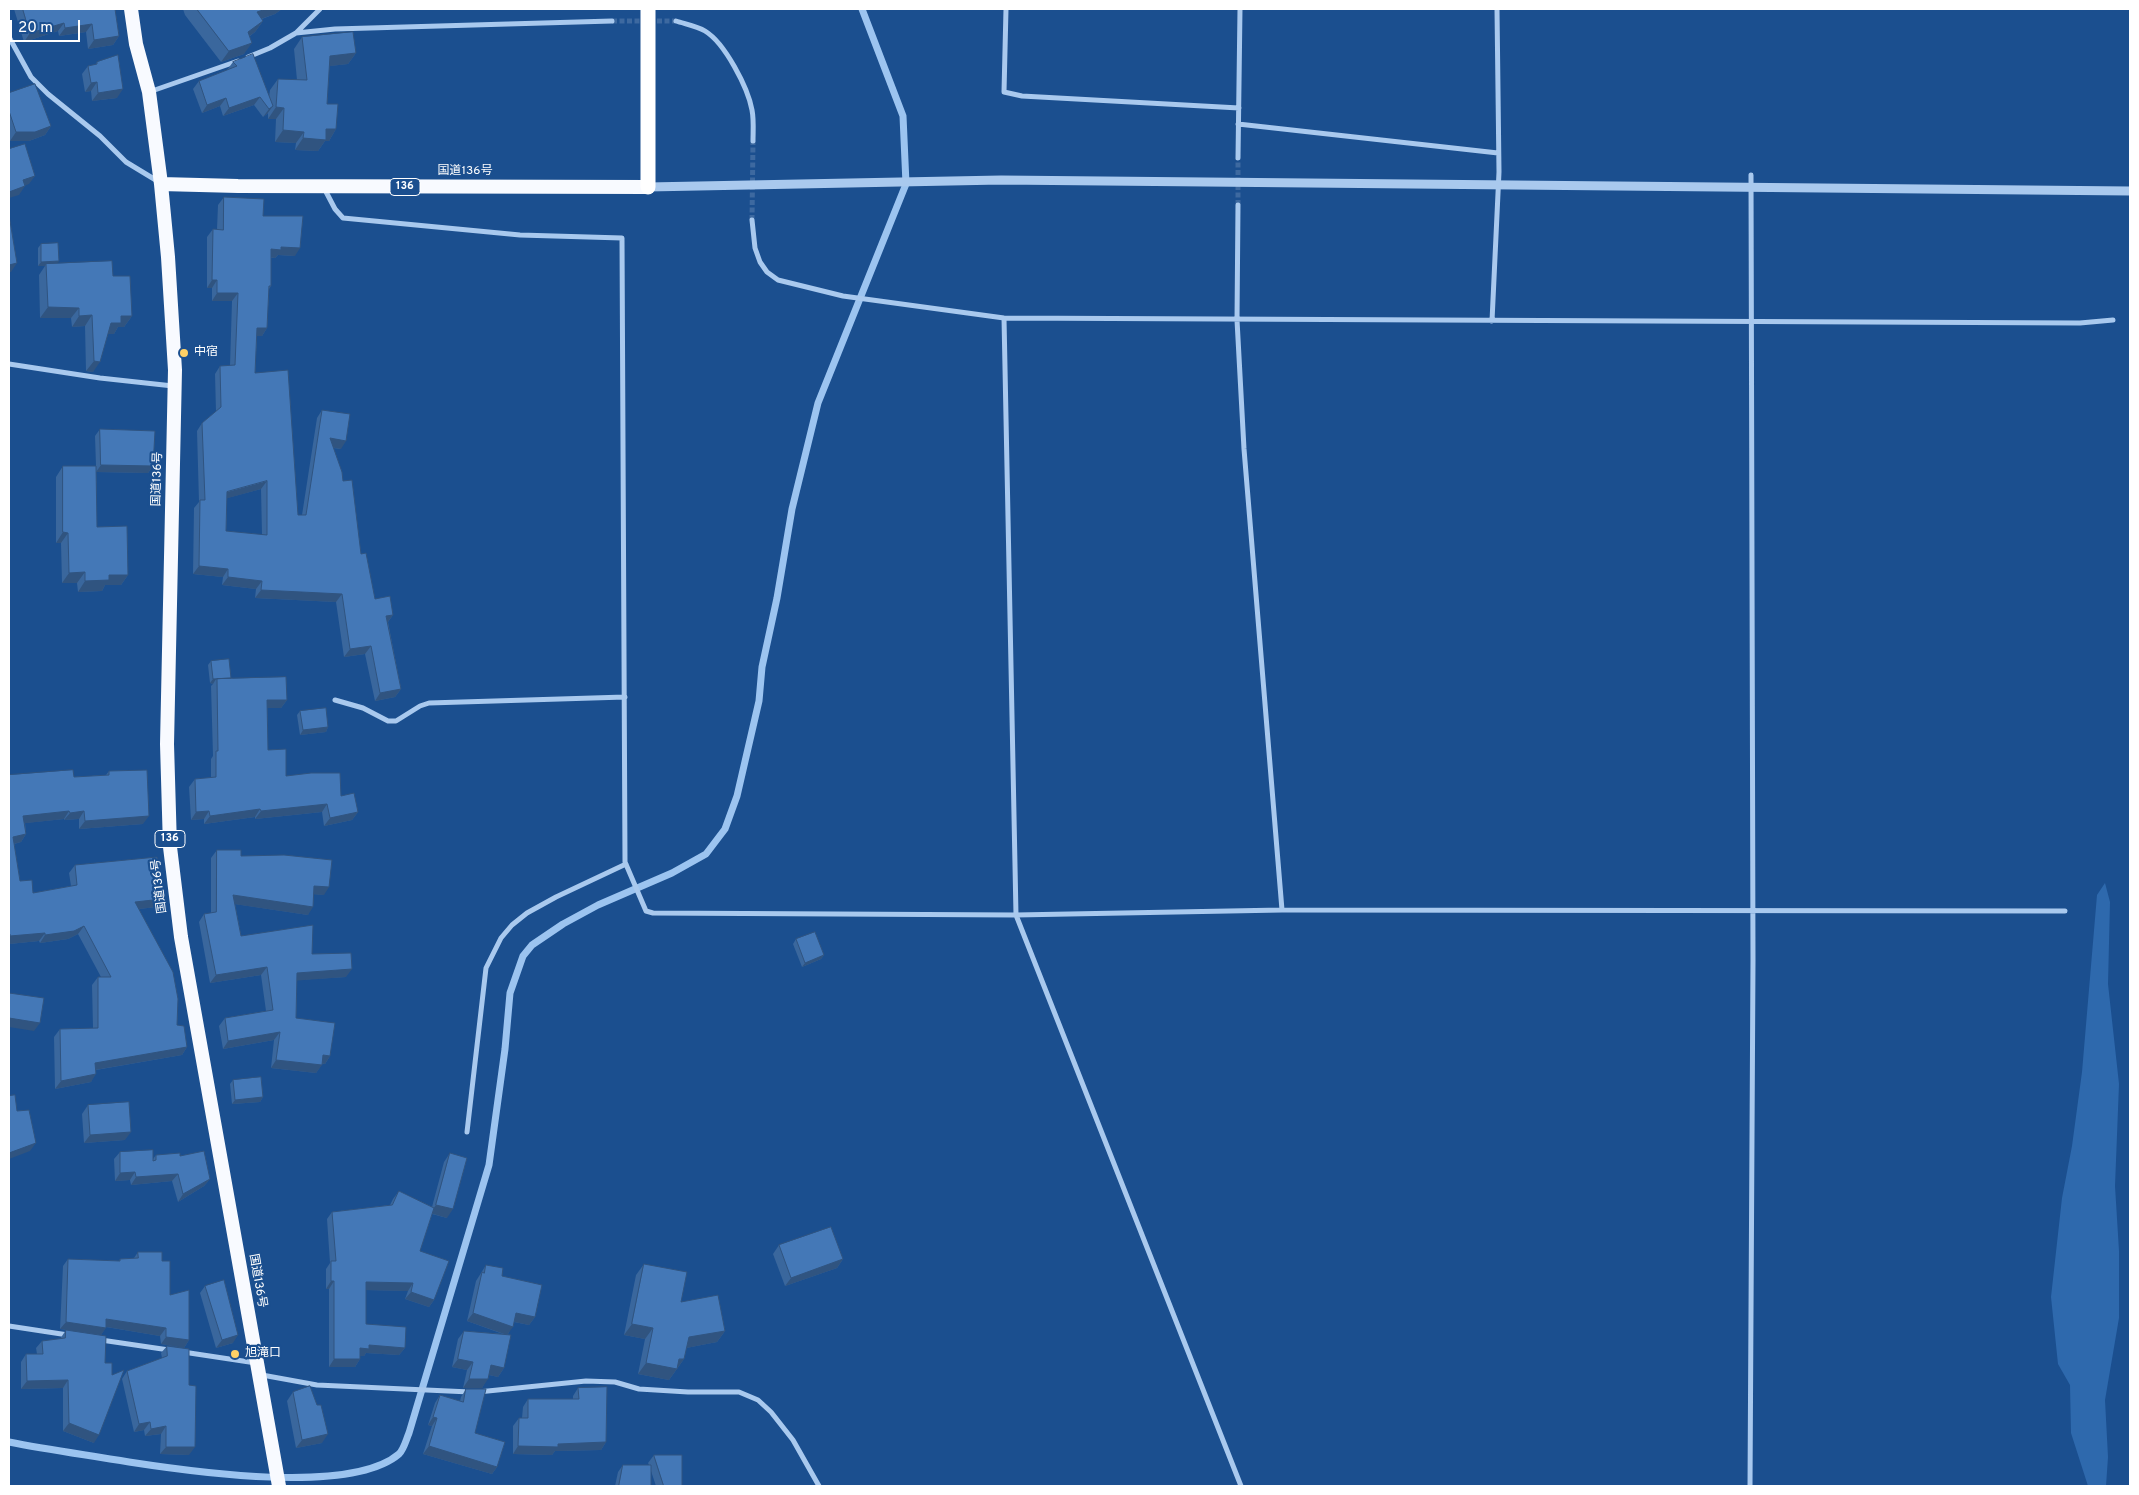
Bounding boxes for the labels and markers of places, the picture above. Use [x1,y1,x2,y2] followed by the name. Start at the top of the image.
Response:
[194,346,218,360] place label: 中宿
[178,347,190,359] marker: 中宿
[245,1347,281,1361] place label: 旭滝口
[229,1348,241,1360] marker: 旭滝口

